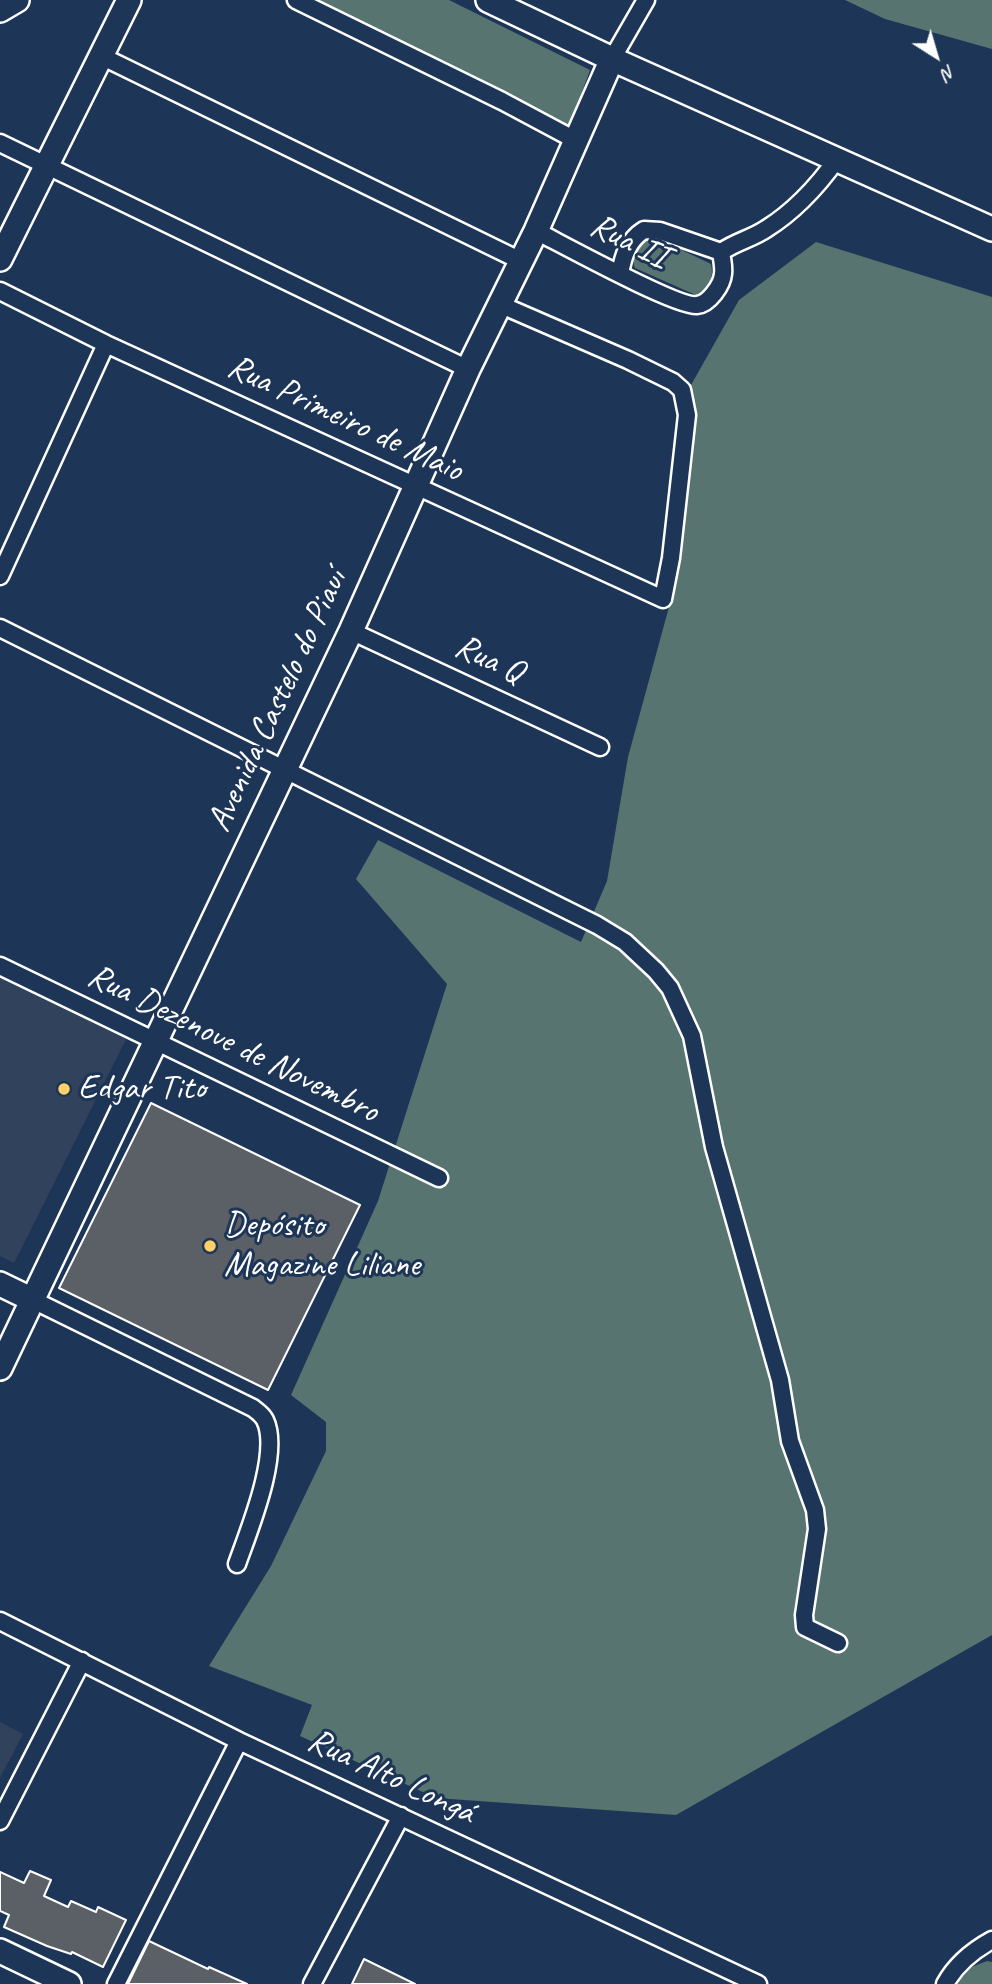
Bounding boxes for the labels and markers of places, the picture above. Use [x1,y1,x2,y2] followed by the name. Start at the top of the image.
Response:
[78,1068,206,1110] place label: Edgar Tito
[56,1081,72,1097] marker: Edgar Tito
[224,1205,420,1287] place label: Depósito Magazine Liliane
[202,1238,218,1254] marker: Depósito Magazine Liliane

